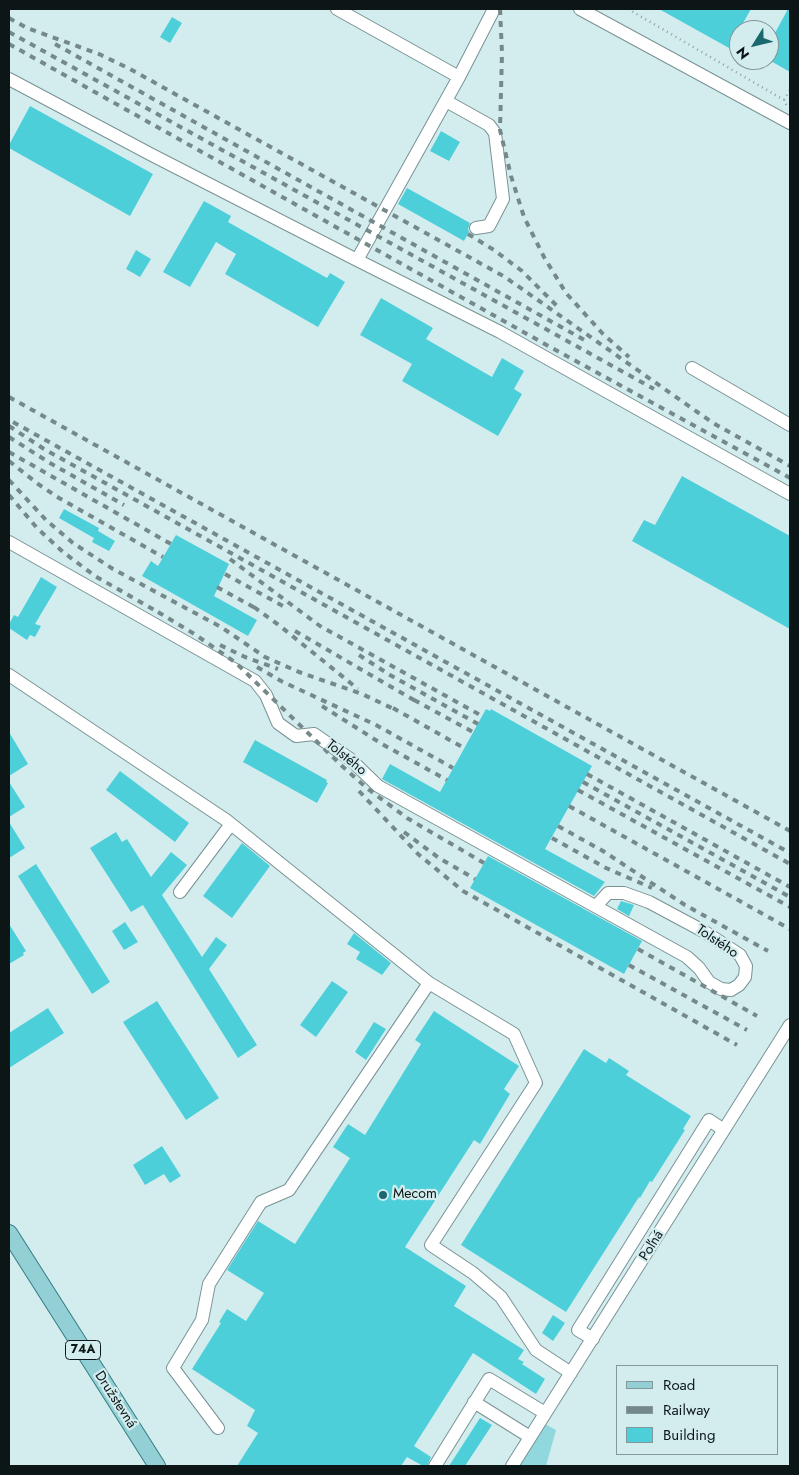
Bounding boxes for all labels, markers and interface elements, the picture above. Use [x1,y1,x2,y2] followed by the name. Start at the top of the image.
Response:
[729,20,779,70] north arrow
[731,43,754,64] text: N
[322,737,370,779] street label: Tolstého
[693,922,741,962] street label: Tolstého
[393,1187,437,1203] place label: Mecom
[377,1189,389,1201] marker: Mecom
[636,1228,668,1264] street label: Poľná
[66,1340,100,1360] road number: 74A
[616,1365,779,1455] legend
[90,1368,140,1432] street label: Družstevná
[663,1374,695,1396] text: Road
[663,1399,710,1421] text: Railway
[663,1424,715,1446] text: Building

